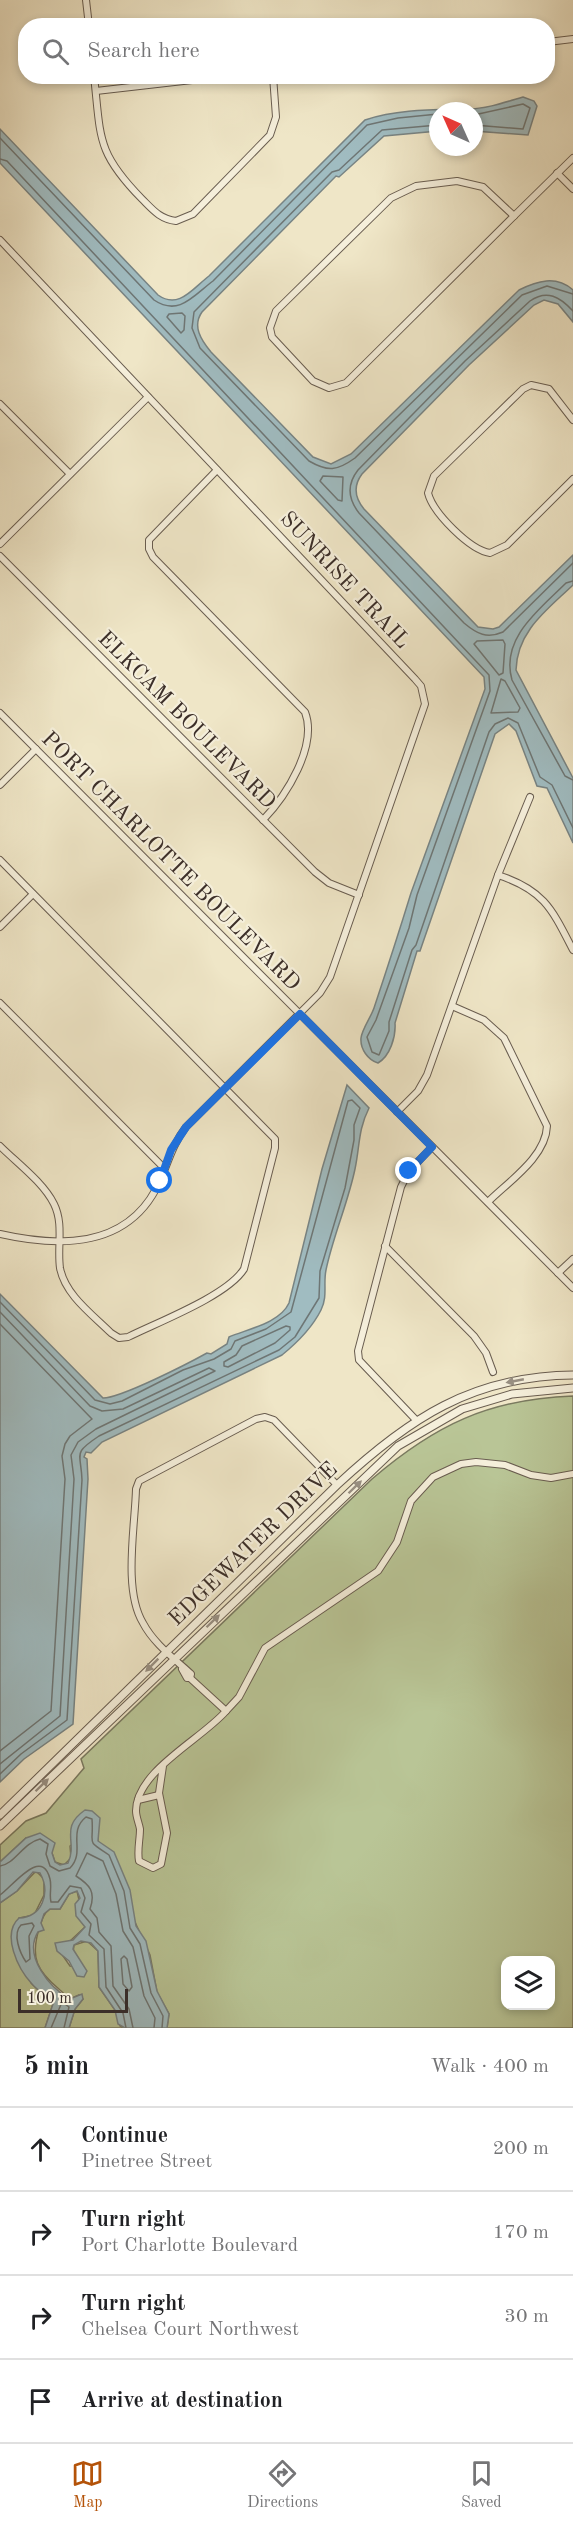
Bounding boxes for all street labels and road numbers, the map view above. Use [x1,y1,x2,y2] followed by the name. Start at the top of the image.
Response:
[276,508,413,653] street label: SUNRISE TRAIL
[94,627,280,813] street label: ELKCAM BOULEVARD
[37,728,304,995] street label: PORT CHARLOTTE BOULEVARD
[165,1458,342,1631] street label: EDGEWATER DRIVE

